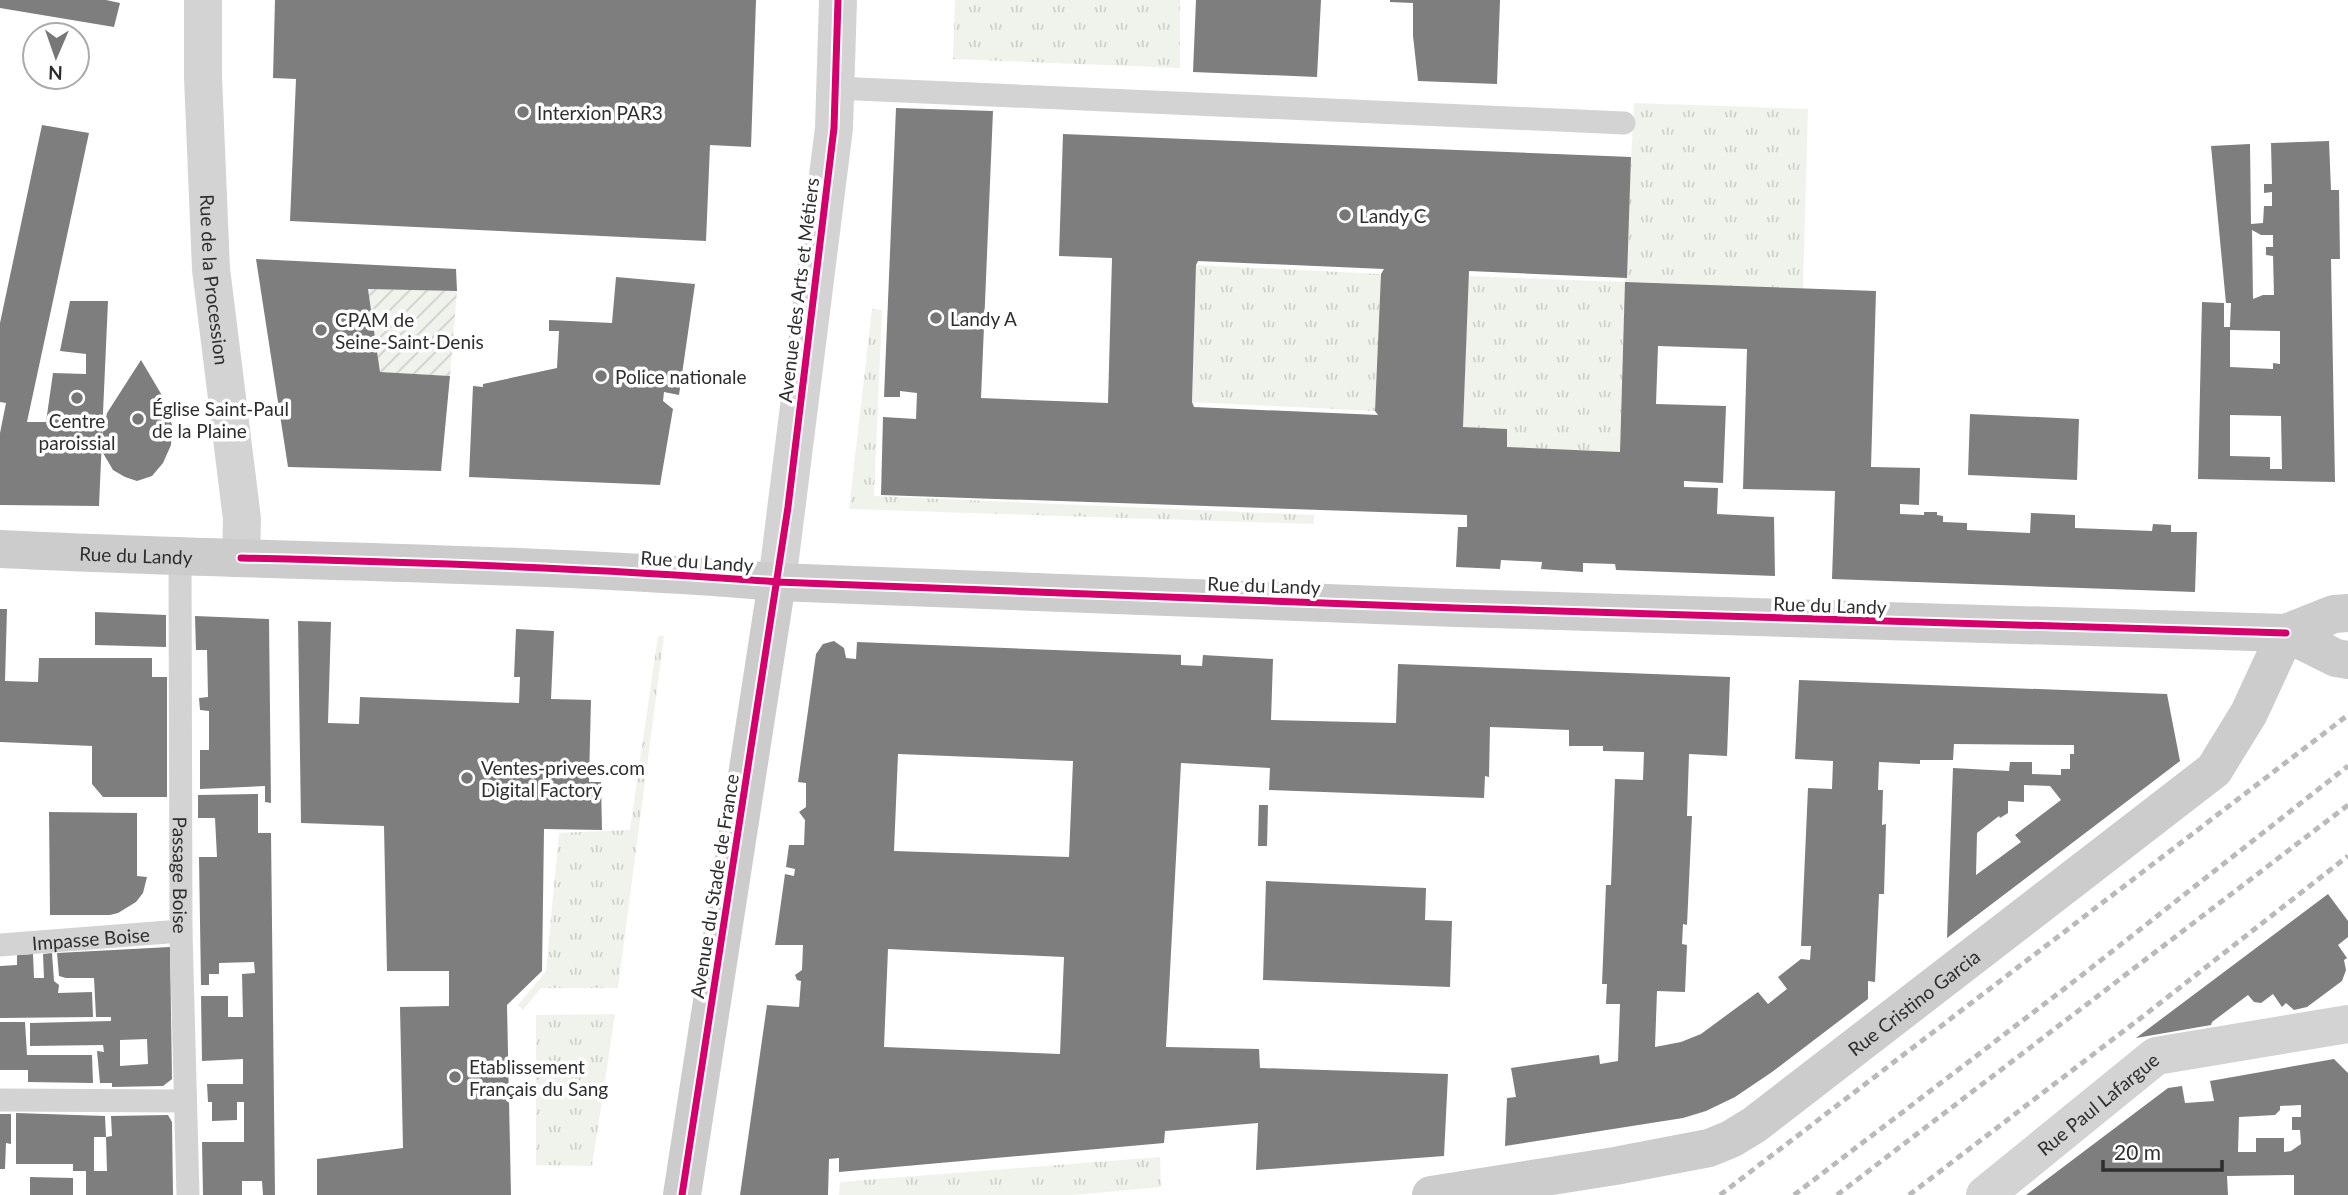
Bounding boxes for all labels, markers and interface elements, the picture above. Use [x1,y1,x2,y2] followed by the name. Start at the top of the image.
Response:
[21,21,91,91] north arrow
[48,62,63,85] text: N
[537,101,663,124] place label: Interxion PAR3
[515,104,531,120] marker: Interxion PAR3
[773,176,823,404] street label: Avenue des Arts et Métiers
[196,194,234,366] street label: Rue de la Procession
[1359,204,1427,227] place label: Landy C
[1337,207,1353,223] marker: Landy C
[950,307,1017,330] place label: Landy A
[335,308,484,353] place label: CPAM de Seine-Saint-Denis
[928,310,944,326] marker: Landy A
[313,322,329,338] marker: CPAM de Seine-Saint-Denis
[615,365,746,388] place label: Police nationale
[593,368,609,384] marker: Police nationale
[69,390,85,406] marker: Centre paroissial
[152,397,289,442] place label: Église Saint-Paul de la Plaine
[39,409,115,454] place label: Centre paroissial
[130,411,146,427] marker: Église Saint-Paul de la Plaine
[79,541,193,568] street label: Rue du Landy
[640,546,755,576] street label: Rue du Landy
[1207,572,1321,598] street label: Rue du Landy
[1773,592,1887,618] street label: Rue du Landy
[481,756,645,801] place label: Ventes-privees.com Digital Factory
[459,770,475,786] marker: Ventes-privees.com Digital Factory
[685,772,743,1000] street label: Avenue du Stade de France
[169,817,193,933] street label: Passage Boise
[31,922,150,954] street label: Impasse Boise
[1843,944,1984,1060] street label: Rue Cristino Garcia
[2032,1047,2163,1160] street label: Rue Paul Lafargue
[469,1055,608,1100] place label: Etablissement Français du Sang
[447,1069,463,1085] marker: Etablissement Français du Sang
[2103,1128,2222,1172] scale bar
[2114,1139,2161,1164] text: 20 m

